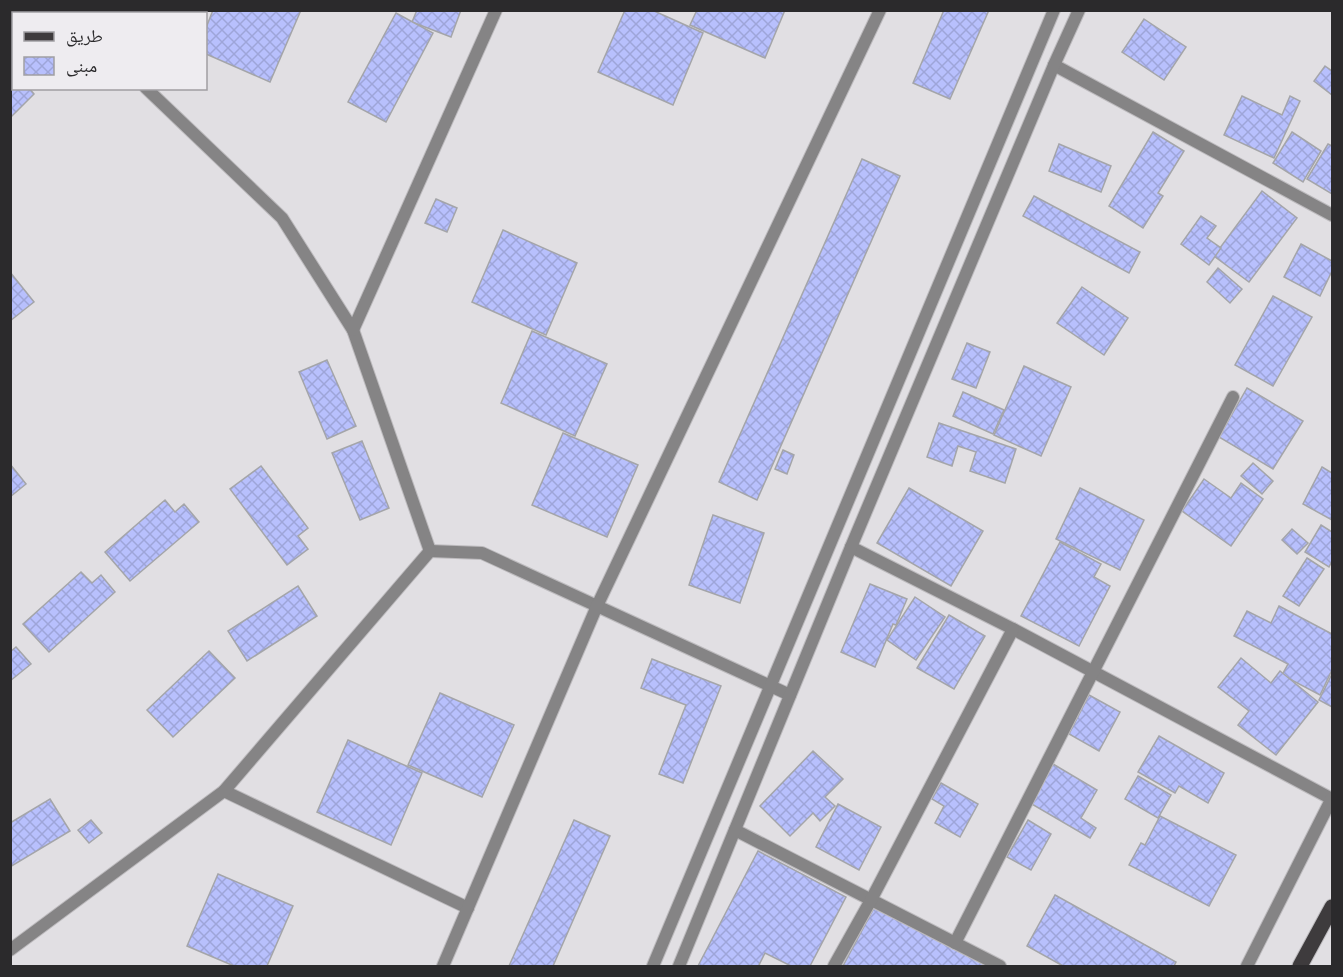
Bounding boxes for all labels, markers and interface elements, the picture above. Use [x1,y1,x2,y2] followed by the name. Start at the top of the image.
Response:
[12,12,207,90] legend
[66,23,103,47] text: طريق
[66,53,97,77] text: مبنى

